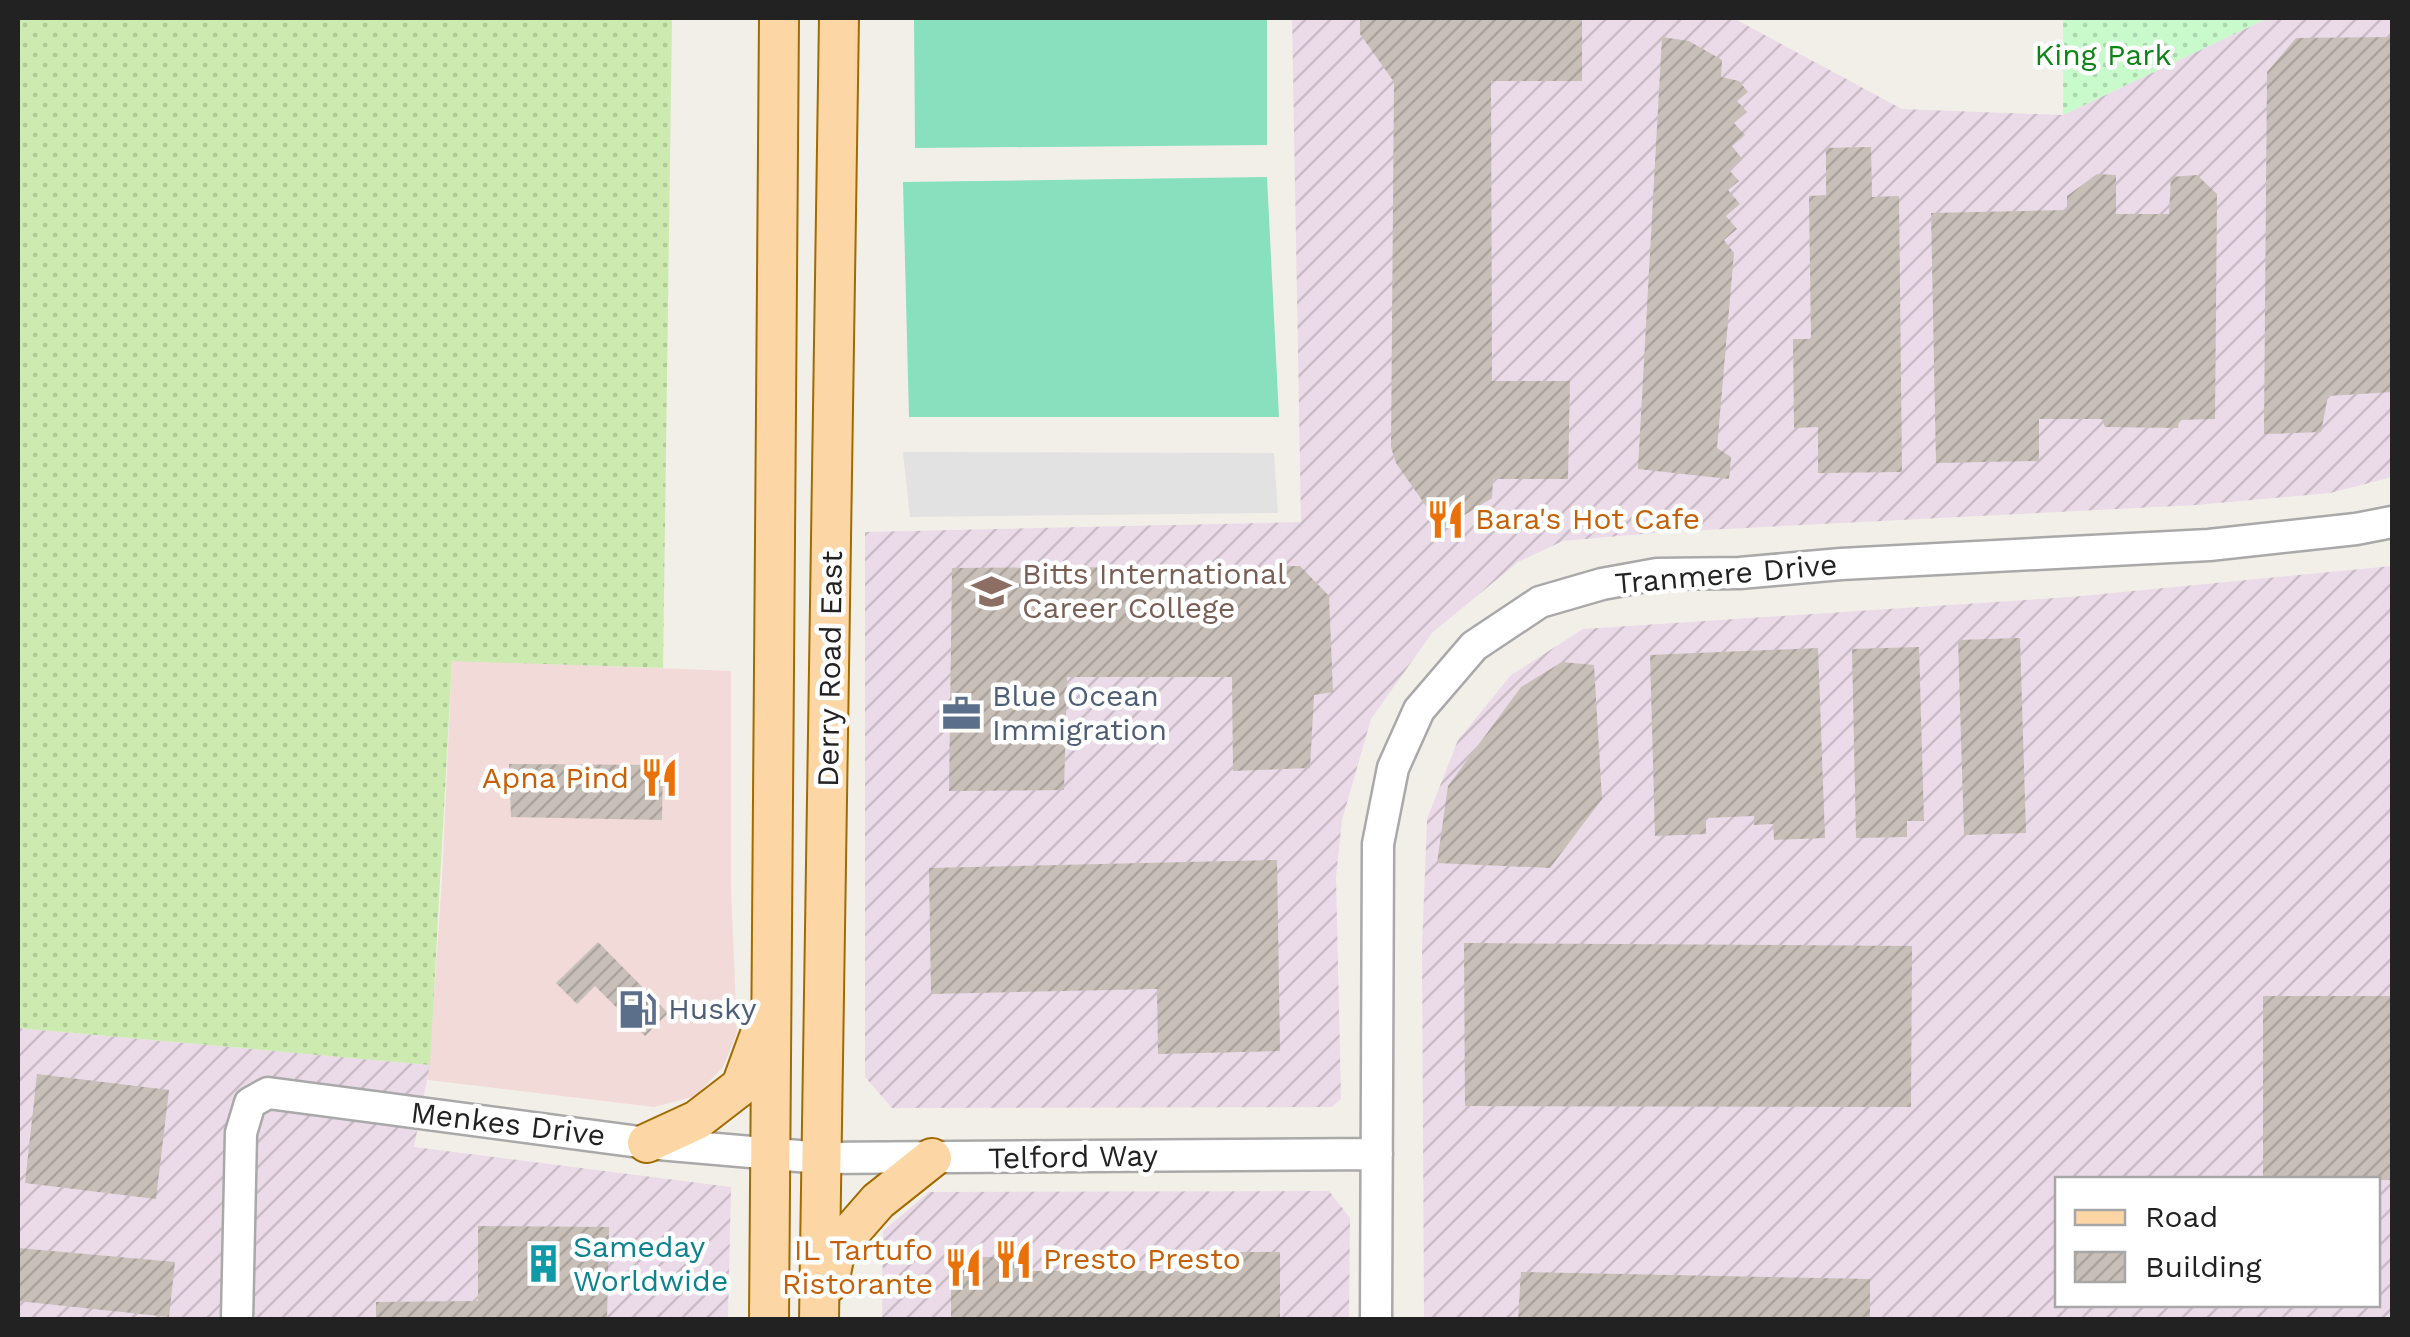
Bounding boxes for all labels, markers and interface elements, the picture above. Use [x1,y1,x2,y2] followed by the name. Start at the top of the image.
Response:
[2035,37,2171,72] park label: King Park
[1424,498,1466,540] restaurant icon: Bara's Hot Cafe
[1475,501,1700,536] place label: Bara's Hot Cafe
[1613,546,1839,601] street label: Tranmere Drive
[810,550,849,787] street label: Derry Road East
[1022,556,1286,625] place label: Bitts International Career College
[971,570,1013,612] school or university icon: Bitts International Career College
[992,678,1167,747] place label: Blue Ocean Immigration
[941,692,983,734] office icon: Blue Ocean Immigration
[638,757,680,799] restaurant icon: Apna Pind
[482,760,629,795] place label: Apna Pind
[617,988,659,1030] fuel station icon: Husky
[668,991,757,1026] place label: Husky
[409,1094,607,1153] street label: Menkes Drive
[988,1138,1159,1175] street label: Telford Way
[2055,1177,2380,1307] legend
[2145,1199,2218,1234] text: Road
[573,1229,728,1298] place label: Sameday Worldwide
[782,1232,933,1301] place label: IL Tartufo Ristorante
[992,1238,1034,1280] restaurant icon: Presto Presto
[1043,1241,1241,1276] place label: Presto Presto
[522,1243,564,1285] building icon: Sameday Worldwide
[942,1246,984,1288] restaurant icon: IL Tartufo Ristorante
[2145,1249,2262,1284] text: Building

